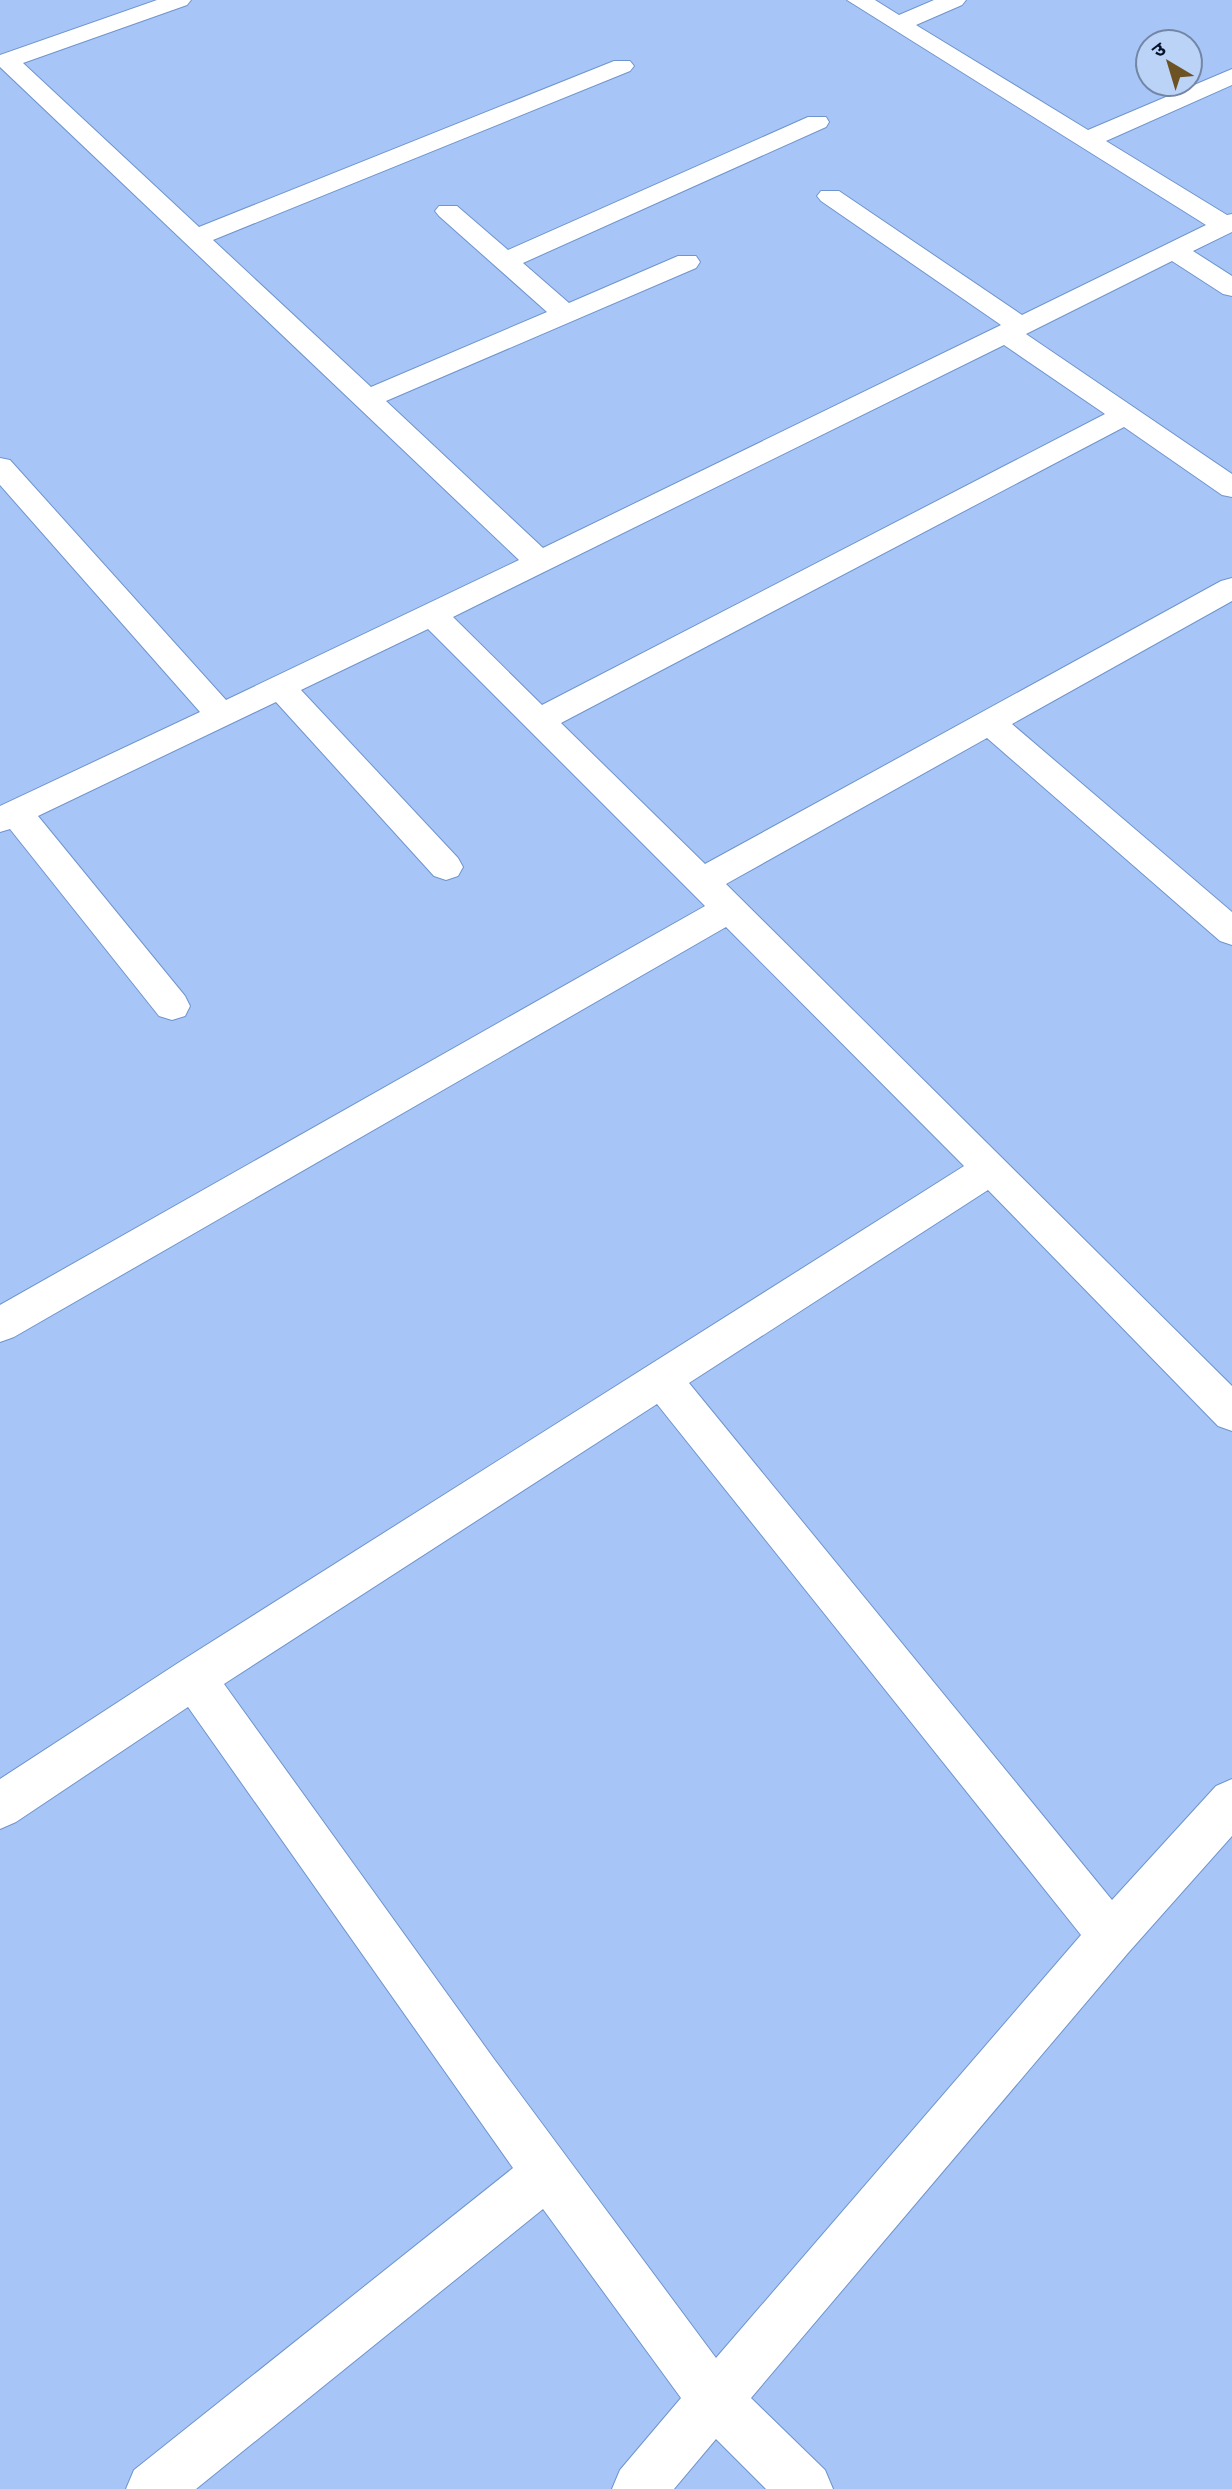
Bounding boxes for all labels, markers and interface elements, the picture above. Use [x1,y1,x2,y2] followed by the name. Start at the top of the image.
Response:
[1134,28,1204,98] north arrow
[1147,36,1170,62] text: उ

